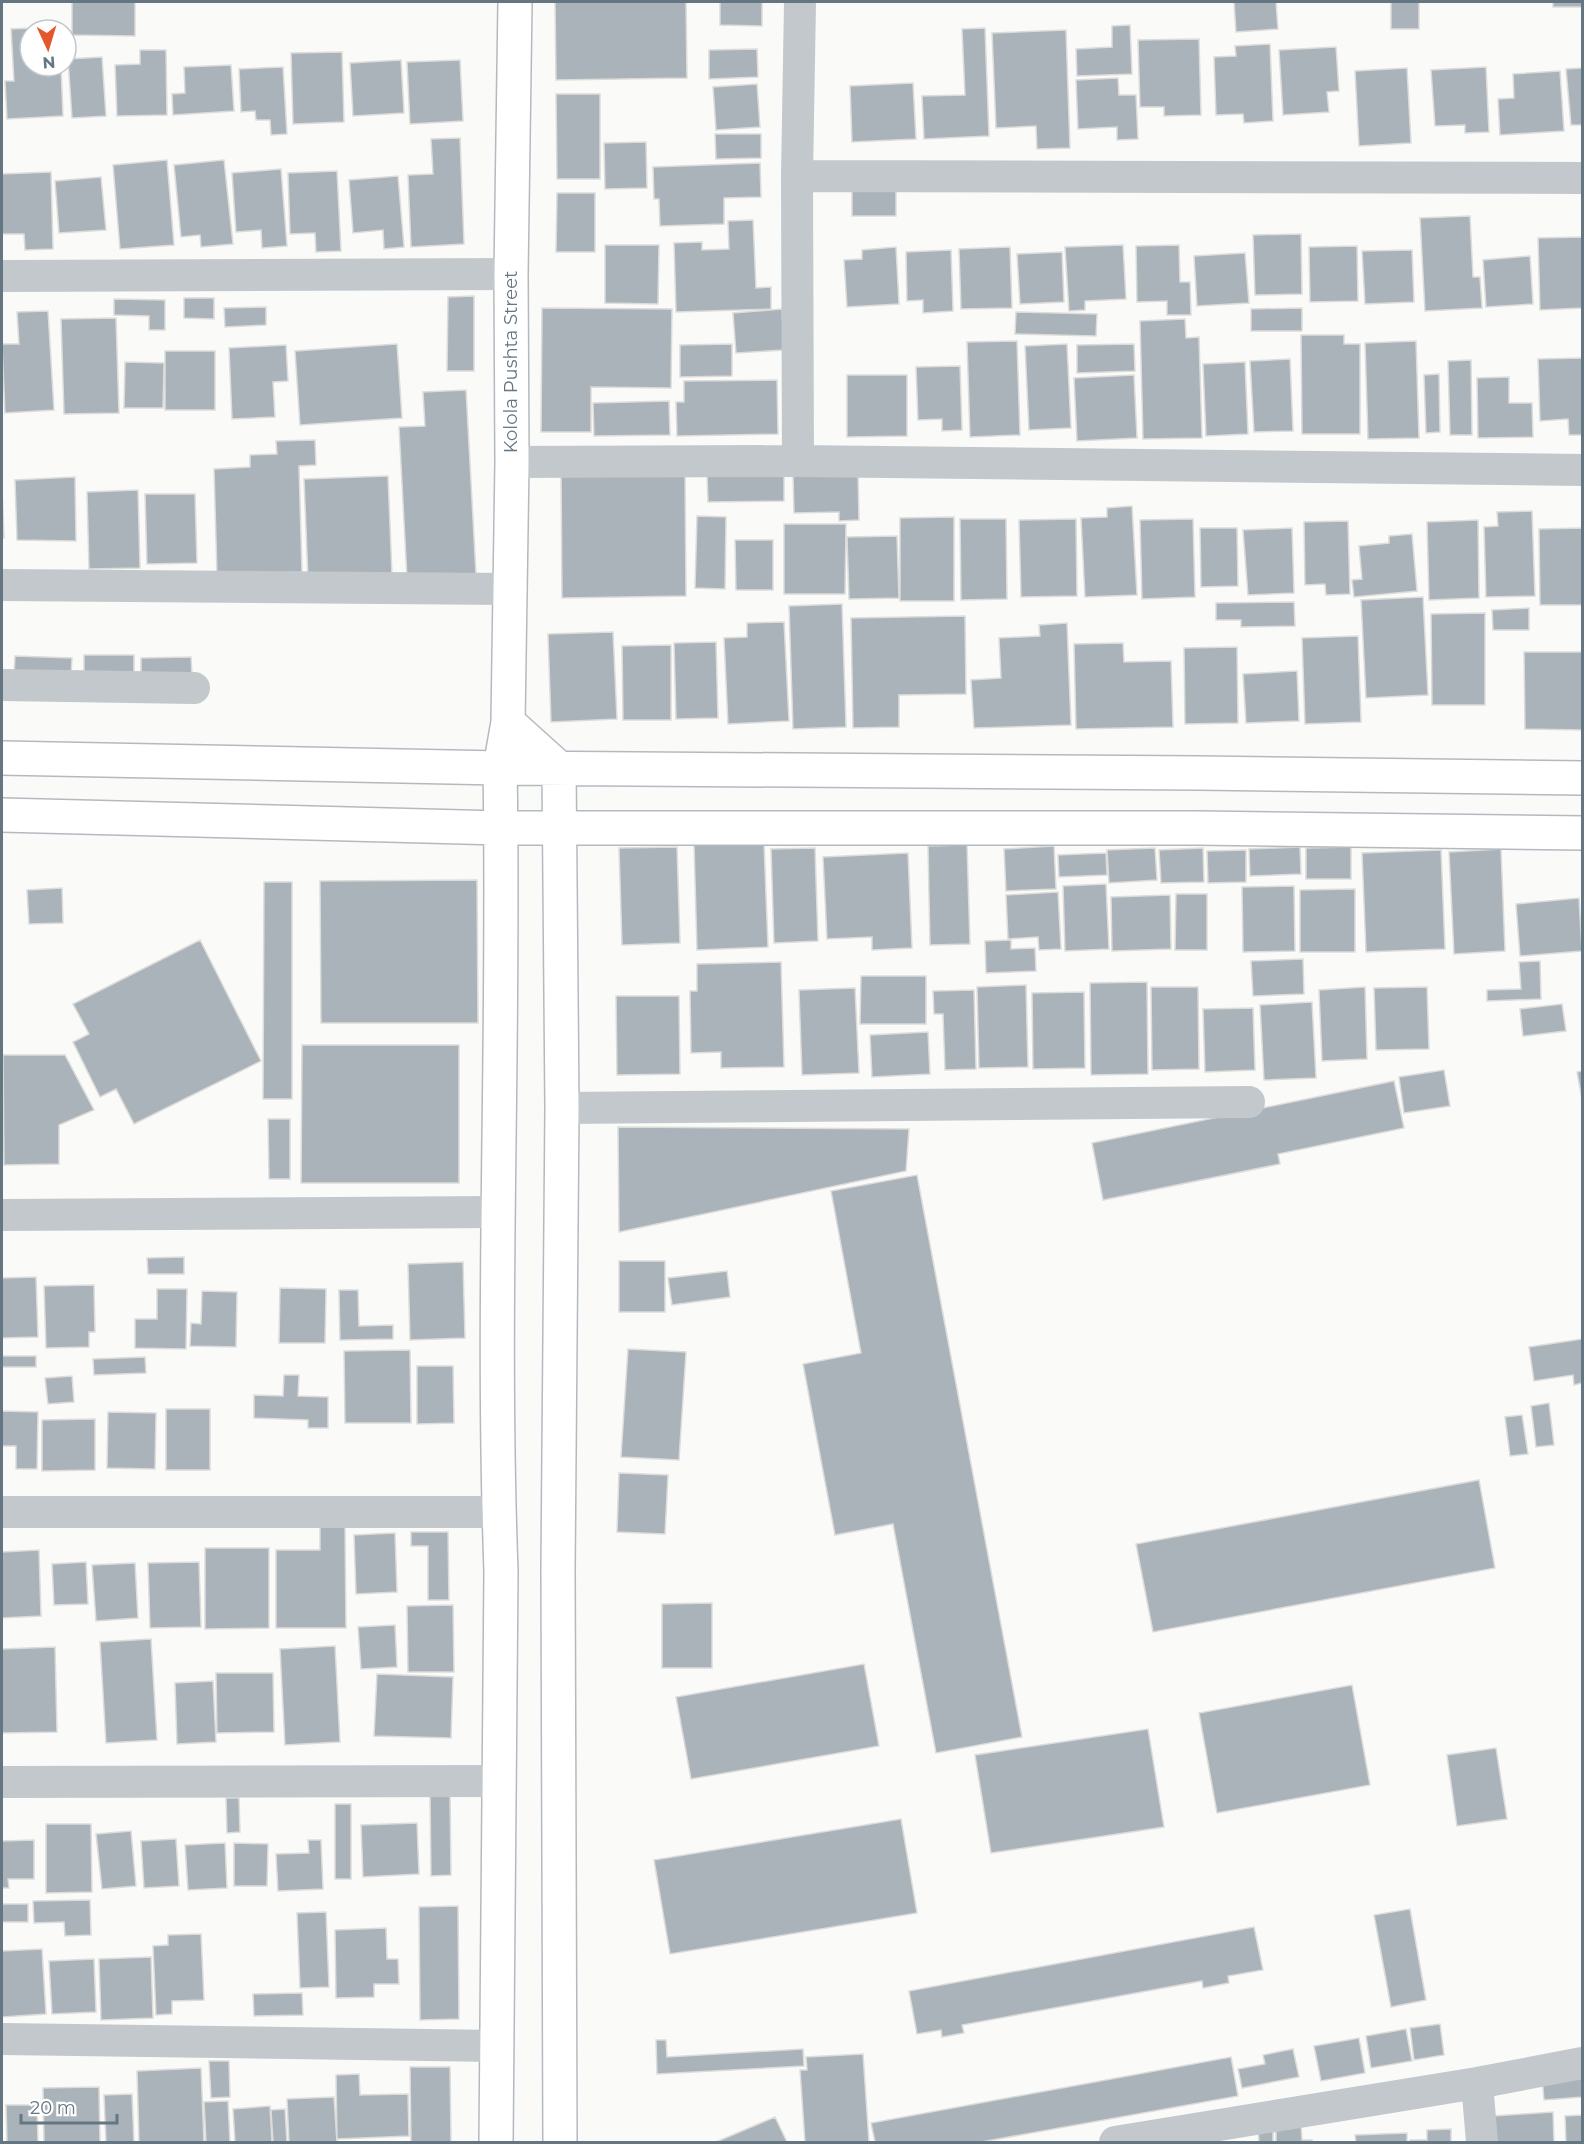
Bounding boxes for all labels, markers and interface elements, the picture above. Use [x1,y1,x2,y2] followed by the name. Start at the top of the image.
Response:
[18,18,78,78] north arrow
[42,53,56,72] text: N
[500,271,522,453] street label: Kolola Pushta Street
[21,2087,117,2125] scale bar
[30,2097,76,2119] text: 20 m

